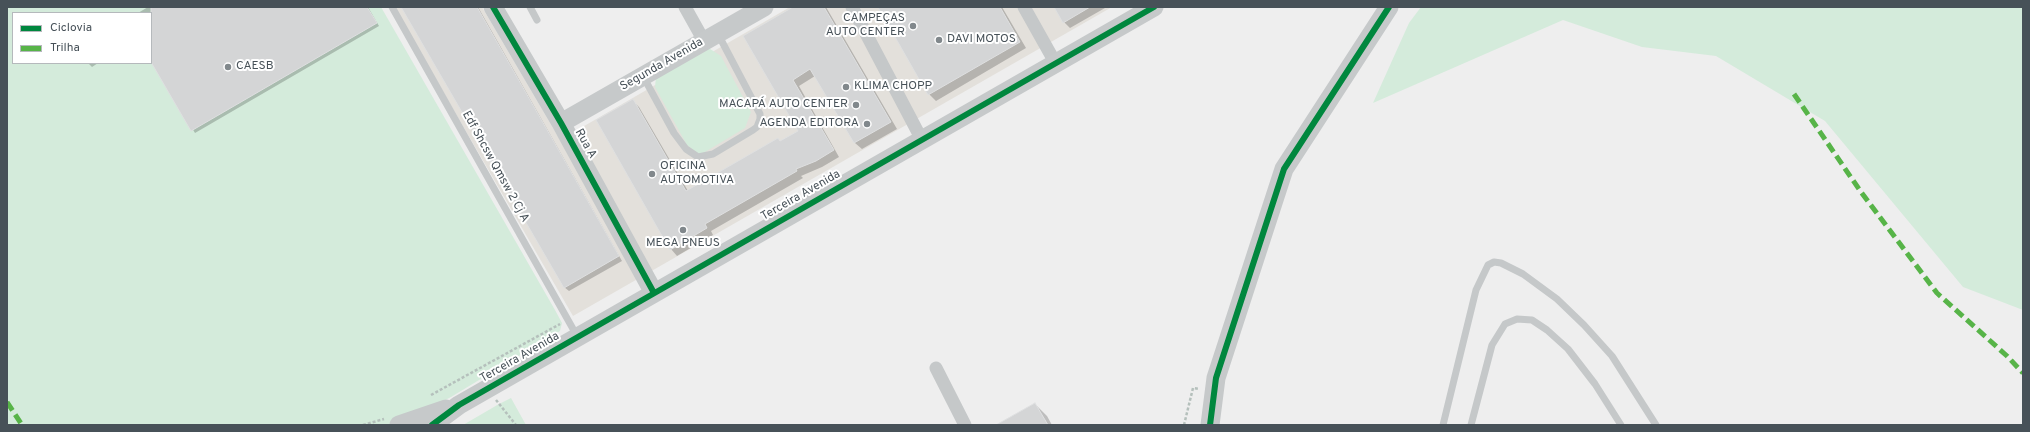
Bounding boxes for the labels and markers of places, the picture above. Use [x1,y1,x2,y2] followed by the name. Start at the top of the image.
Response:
[826,12,905,40] place label: CAMPEÇAS AUTO CENTER
[908,21,918,31] marker: CAMPEÇAS AUTO CENTER
[947,33,1016,47] place label: DAVI MOTOS
[934,35,944,45] marker: DAVI MOTOS
[236,60,274,74] place label: CAESB
[223,62,233,72] marker: CAESB
[854,80,932,94] place label: KLIMA CHOPP
[841,82,851,92] marker: KLIMA CHOPP
[719,98,848,112] place label: MACAPÁ AUTO CENTER
[851,100,861,110] marker: MACAPÁ AUTO CENTER
[759,117,859,131] place label: AGENDA EDITORA
[862,119,872,129] marker: AGENDA EDITORA
[660,160,734,188] place label: OFICINA AUTOMOTIVA
[647,169,657,179] marker: OFICINA AUTOMOTIVA
[678,225,688,235] marker: MEGA PNEUS
[646,237,720,251] place label: MEGA PNEUS

